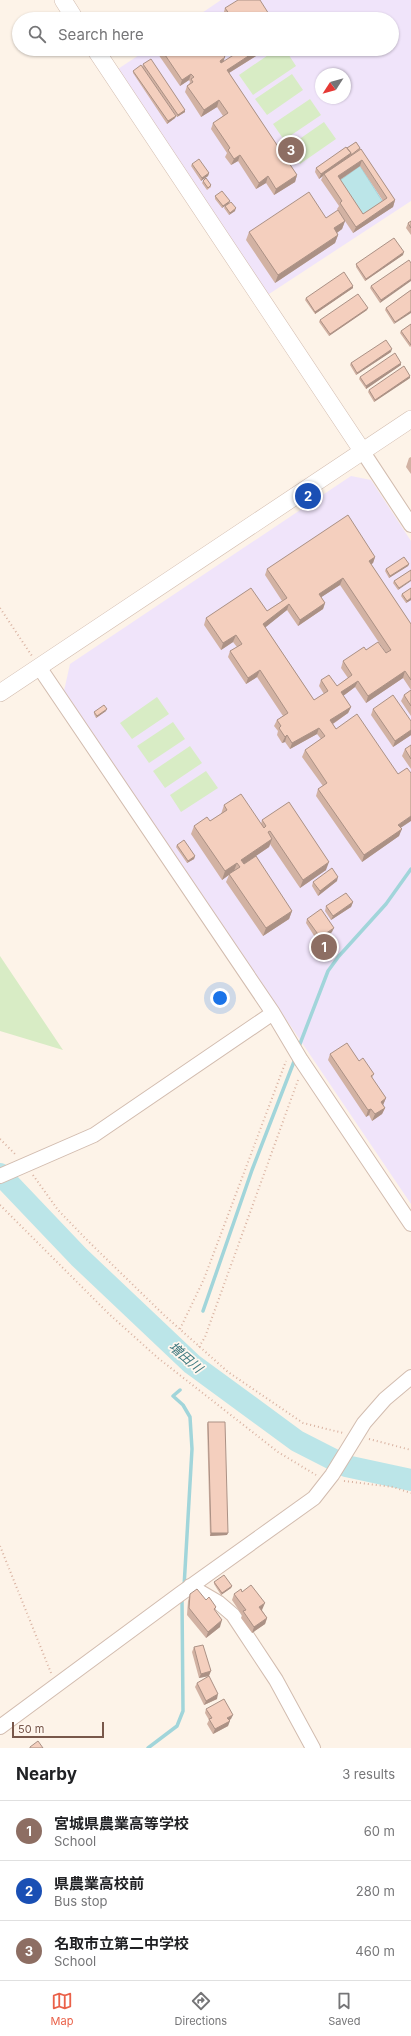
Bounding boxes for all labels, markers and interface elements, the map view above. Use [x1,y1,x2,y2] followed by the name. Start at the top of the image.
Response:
[12,12,399,56] search box
[26,23,48,45] icon: search
[58,25,144,44] text: Search here
[315,68,351,104] north arrow
[278,135,304,165] pin: 3
[295,481,321,511] pin: 2
[311,932,337,962] pin: 1
[210,988,230,1008] your location
[166,1338,207,1377] water label: 増田川
[12,1720,104,1739] scale bar
[18,1722,44,1736] text: 50 m
[16,1764,77,1784] text: Nearby
[342,1766,395,1782] text: 3 results
[54,1814,189,1833] text: 宮城県農業高等学校
[26,1823,32,1839] text: 1
[364,1823,395,1839] text: 60 m
[54,1833,96,1849] text: School
[54,1874,144,1893] text: 県農業高校前
[25,1883,33,1899] text: 2
[356,1883,395,1899] text: 280 m
[54,1893,107,1909] text: Bus stop
[54,1934,189,1953] text: 名取市立第二中学校
[25,1943,33,1959] text: 3
[355,1943,395,1959] text: 460 m
[54,1953,96,1969] text: School
[51,1990,73,2028] tab: Map
[175,1990,227,2028] tab: Directions
[328,1990,360,2028] tab: Saved

